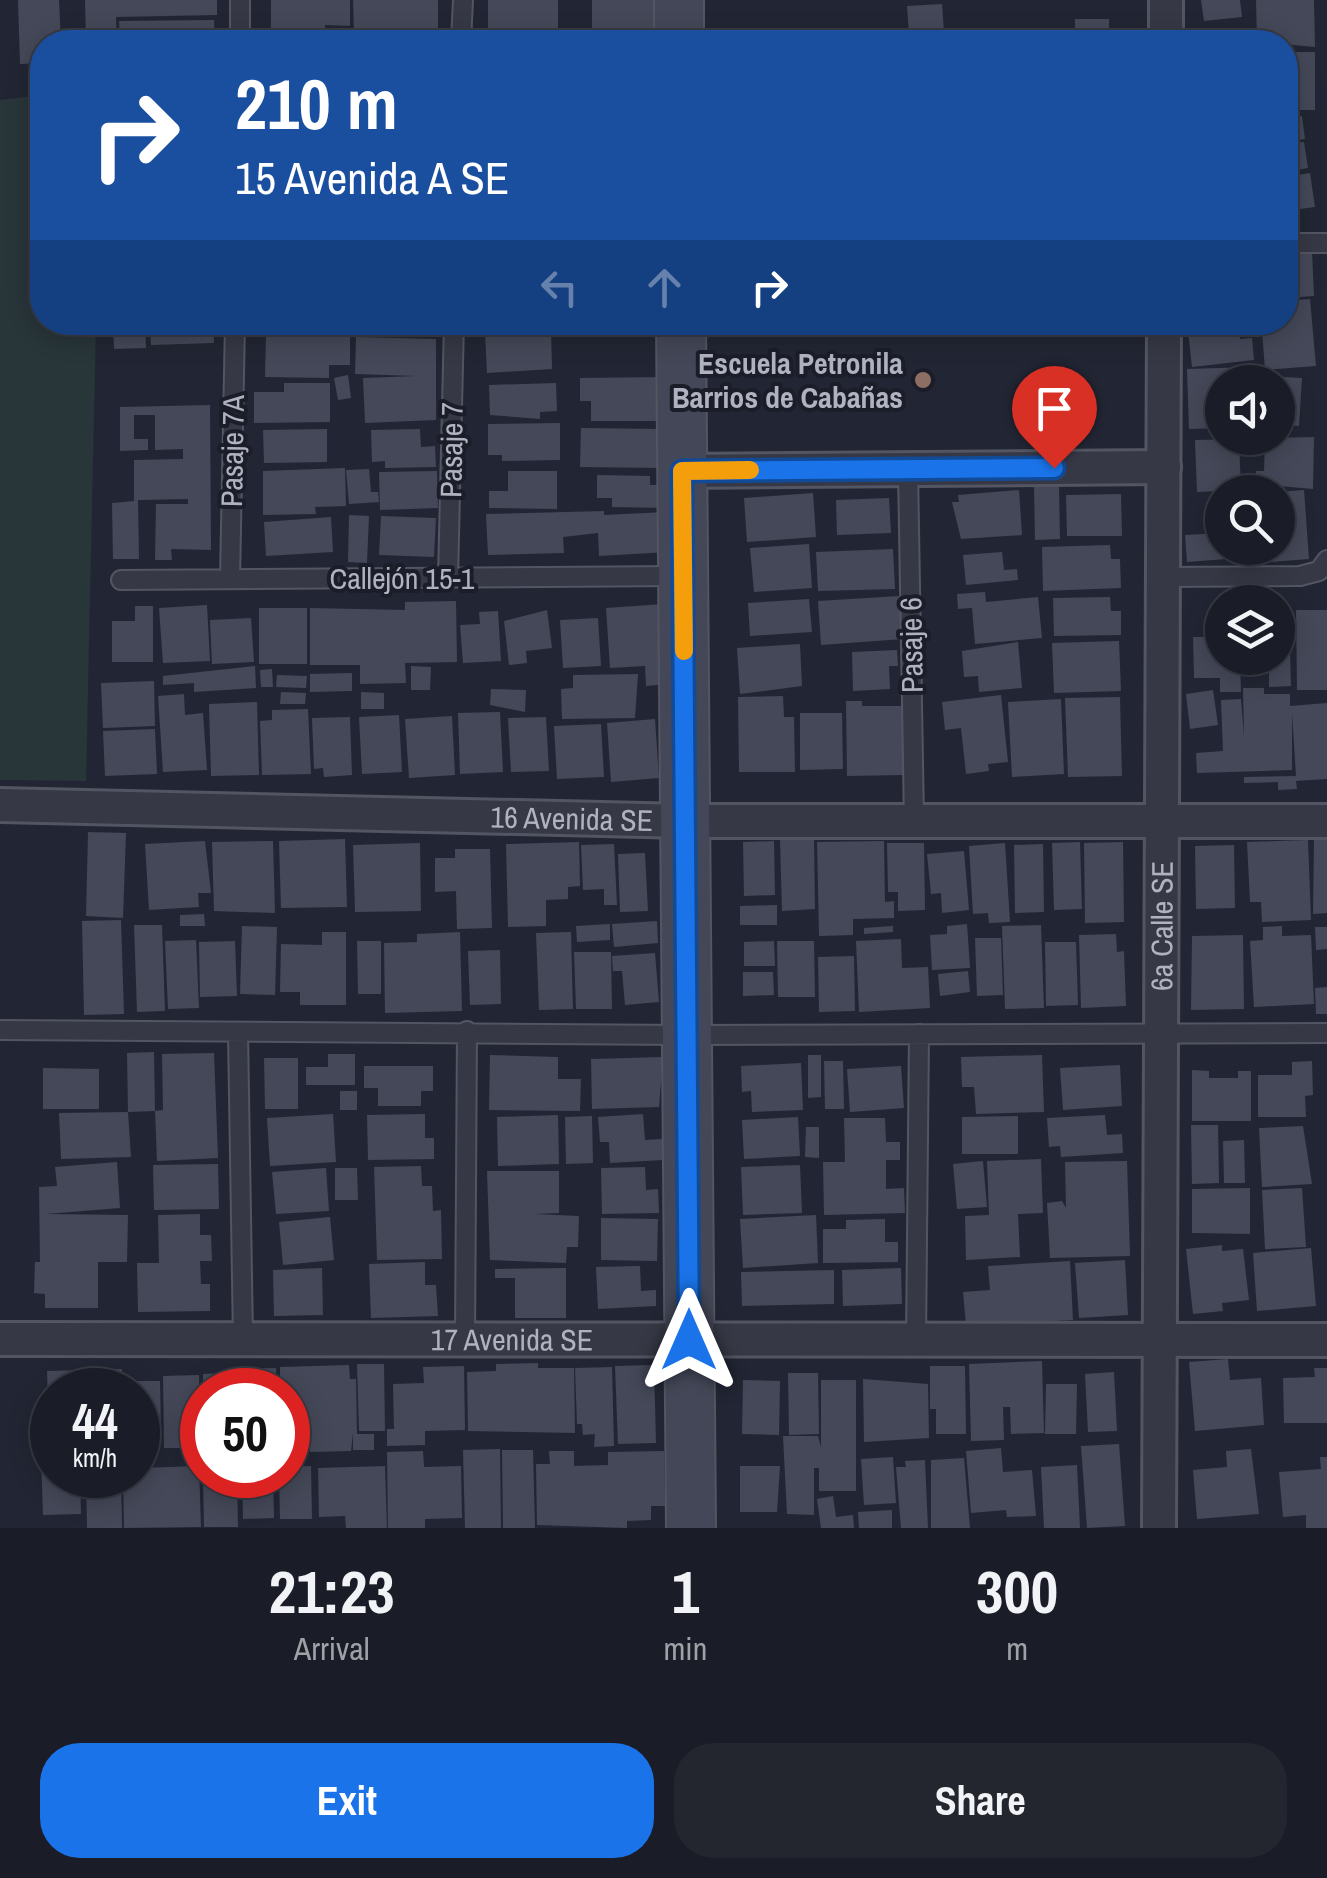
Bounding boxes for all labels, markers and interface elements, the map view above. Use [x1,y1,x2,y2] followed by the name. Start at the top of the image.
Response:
[235,57,398,151] text: 210 m
[70,70,200,200] icon: right
[235,147,509,208] text: 15 Avenida A SE
[532,260,587,315] icon: left
[637,260,692,315] icon: ahead
[742,260,797,315] icon: right
[672,343,903,417] place label: Escuela Petronila Barrios de Cabañas
[1205,365,1295,675] map controls
[1205,365,1295,455] button: sound
[1012,366,1097,469] pin
[912,369,934,391] marker: Escuela Petronila Barrios de Cabañas
[1027,381,1082,436] icon: arrive
[211,394,253,507] street label: Pasaje 7A
[430,402,472,498] street label: Pasaje 7
[1205,475,1295,565] button: search
[330,558,475,598] street label: Callejón 15-1
[1205,585,1295,675] button: layers
[890,597,932,693] street label: Pasaje 6
[490,796,654,840] street label: 16 Avenida SE
[1141,861,1182,991] street label: 6a Calle SE
[637,1288,741,1392] position arrow
[431,1319,593,1359] street label: 17 Avenida SE
[180,1368,310,1498] speed limit sign: 50
[72,1387,118,1455] text: 44
[73,1441,117,1475] text: km/h
[269,1551,395,1632] text: 21:23
[672,1551,699,1632] text: 1
[976,1551,1058,1632] text: 300
[294,1627,370,1670] text: Arrival
[663,1627,707,1670] text: min
[1006,1627,1028,1670] text: m
[40,1743,654,1858] button: Exit
[674,1743,1287,1858] button: Share

